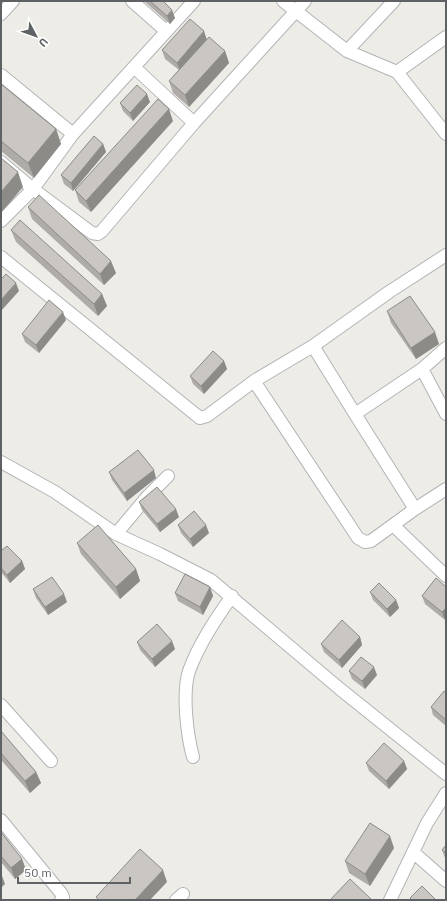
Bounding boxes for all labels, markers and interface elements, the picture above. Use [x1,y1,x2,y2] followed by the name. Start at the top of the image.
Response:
[16,16,56,56] north arrow
[36,35,51,50] text: U
[18,859,130,885] scale bar
[24,865,52,880] text: 50 m

